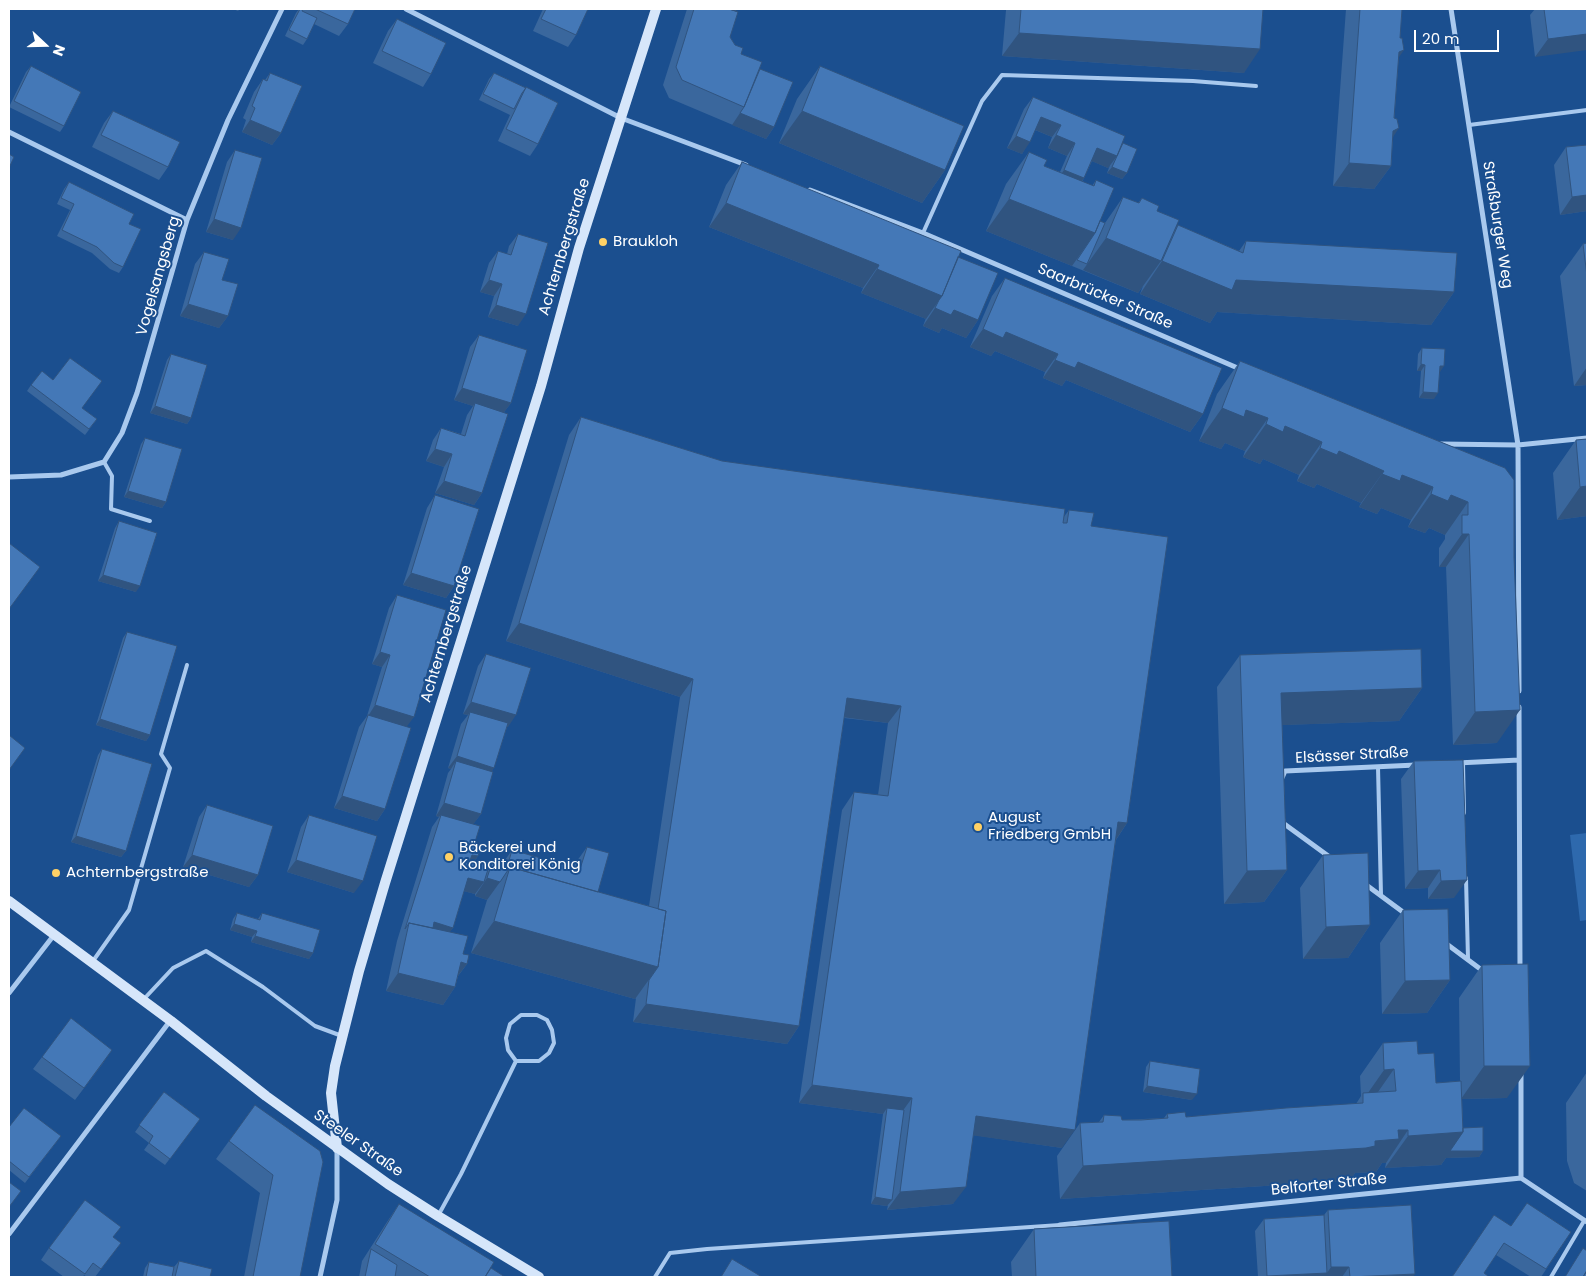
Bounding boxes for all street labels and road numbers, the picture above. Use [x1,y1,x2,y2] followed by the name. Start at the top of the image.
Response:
[1478,160,1516,290] street label: Straßburger Weg
[536,176,594,318] street label: Achternbergstraße
[133,214,185,338] street label: Vogelsangsberg
[1035,260,1175,334] street label: Saarbrücker Straße
[418,563,476,705] street label: Achternbergstraße
[1295,744,1409,768] street label: Elsässer Straße
[310,1107,406,1181] street label: Steeler Straße
[1270,1170,1388,1200] street label: Belforter Straße

